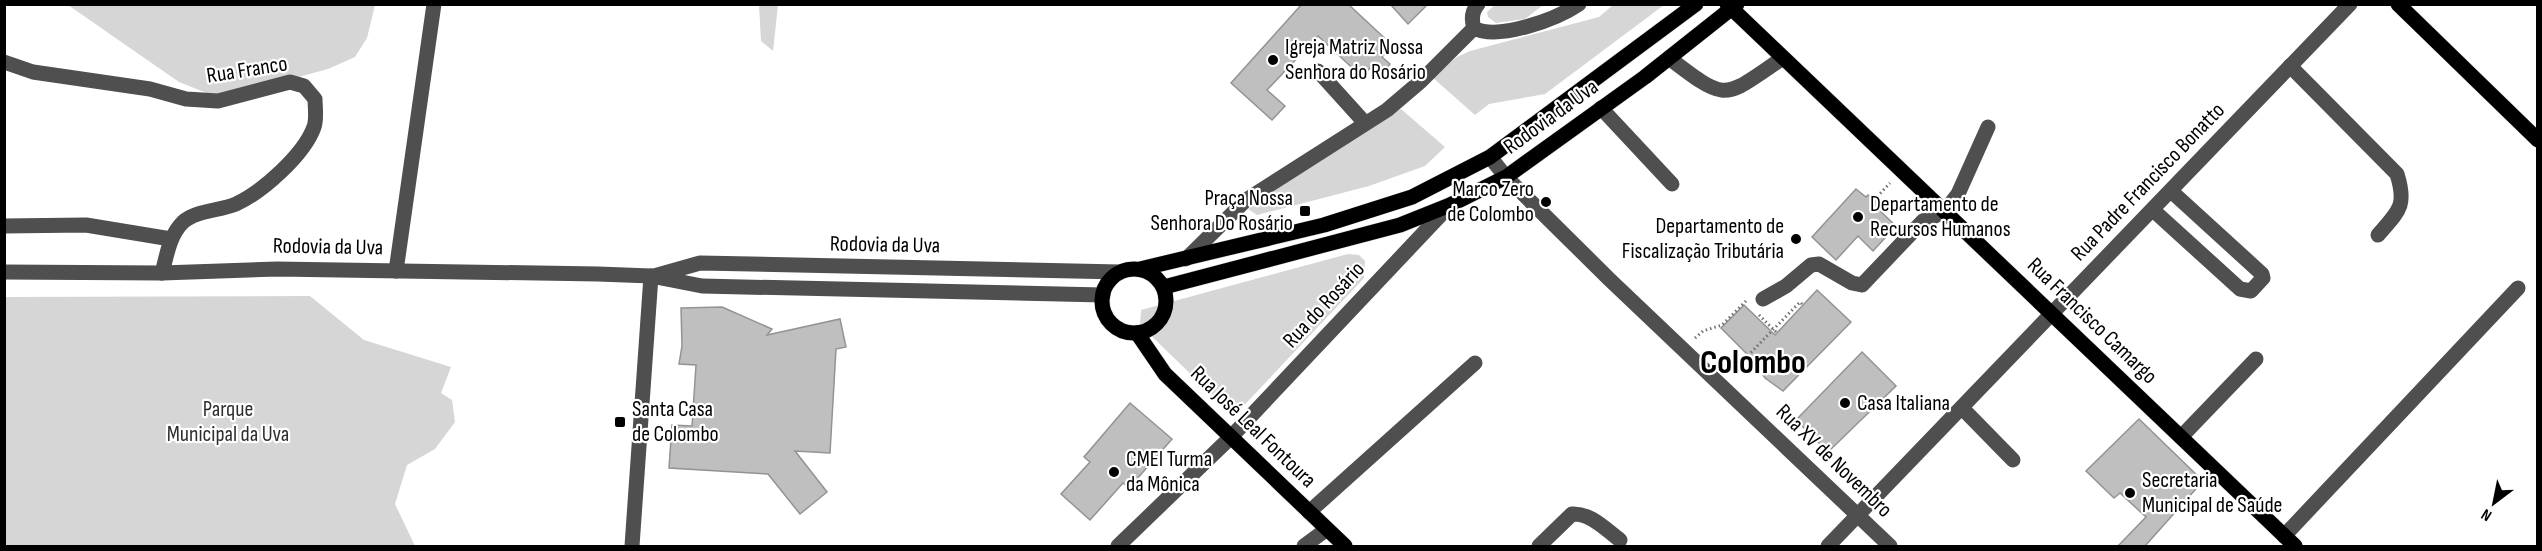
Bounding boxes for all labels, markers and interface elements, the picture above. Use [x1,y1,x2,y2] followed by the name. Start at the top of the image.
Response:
[1285,34,1426,86] place label: Igreja Matriz Nossa Senhora do Rosário
[205,50,289,90] street label: Rua Franco
[1266,53,1280,67] marker: Igreja Matriz Nossa Senhora do Rosário
[1498,74,1604,160] street label: Rodovia da Uva
[2065,97,2231,267] street label: Rua Padre Francisco Bonatto
[1447,176,1534,228] place label: Marco Zero de Colombo
[1151,185,1293,237] place label: Praça Nossa Senhora Do Rosário
[1870,191,2011,243] place label: Departamento de Recursos Humanos
[1539,195,1553,209] marker: Marco Zero de Colombo
[1298,204,1312,218] marker: Praça Nossa Senhora Do Rosário
[1851,210,1865,224] marker: Departamento de Recursos Humanos
[1622,213,1784,265] place label: Departamento de Fiscalização Tributária
[830,231,940,259] street label: Rodovia da Uva
[1789,232,1803,246] marker: Departamento de Fiscalização Tributária
[273,233,383,261] street label: Rodovia da Uva
[2021,252,2163,390] street label: Rua Francisco Camargo
[1277,256,1371,354] street label: Rua do Rosário
[1700,342,1806,383] district label: Colombo
[1185,360,1321,494] street label: Rua José Leal Fontoura
[1857,390,1950,417] place label: Casa Italiana
[167,396,289,448] park label: Parque Municipal da Uva
[632,396,719,448] place label: Santa Casa de Colombo
[1838,396,1852,410] marker: Casa Italiana
[1770,399,1898,523] street label: Rua XV de Novembro
[613,415,627,429] marker: Santa Casa de Colombo
[1126,446,1212,498] place label: CMEI Turma da Mônica
[1107,465,1121,479] marker: CMEI Turma da Mônica
[2142,467,2282,519] place label: Secretaria Municipal de Saúde
[2464,473,2524,533] north arrow
[2123,486,2137,500] marker: Secretaria Municipal de Saúde
[2478,504,2496,525] text: N

